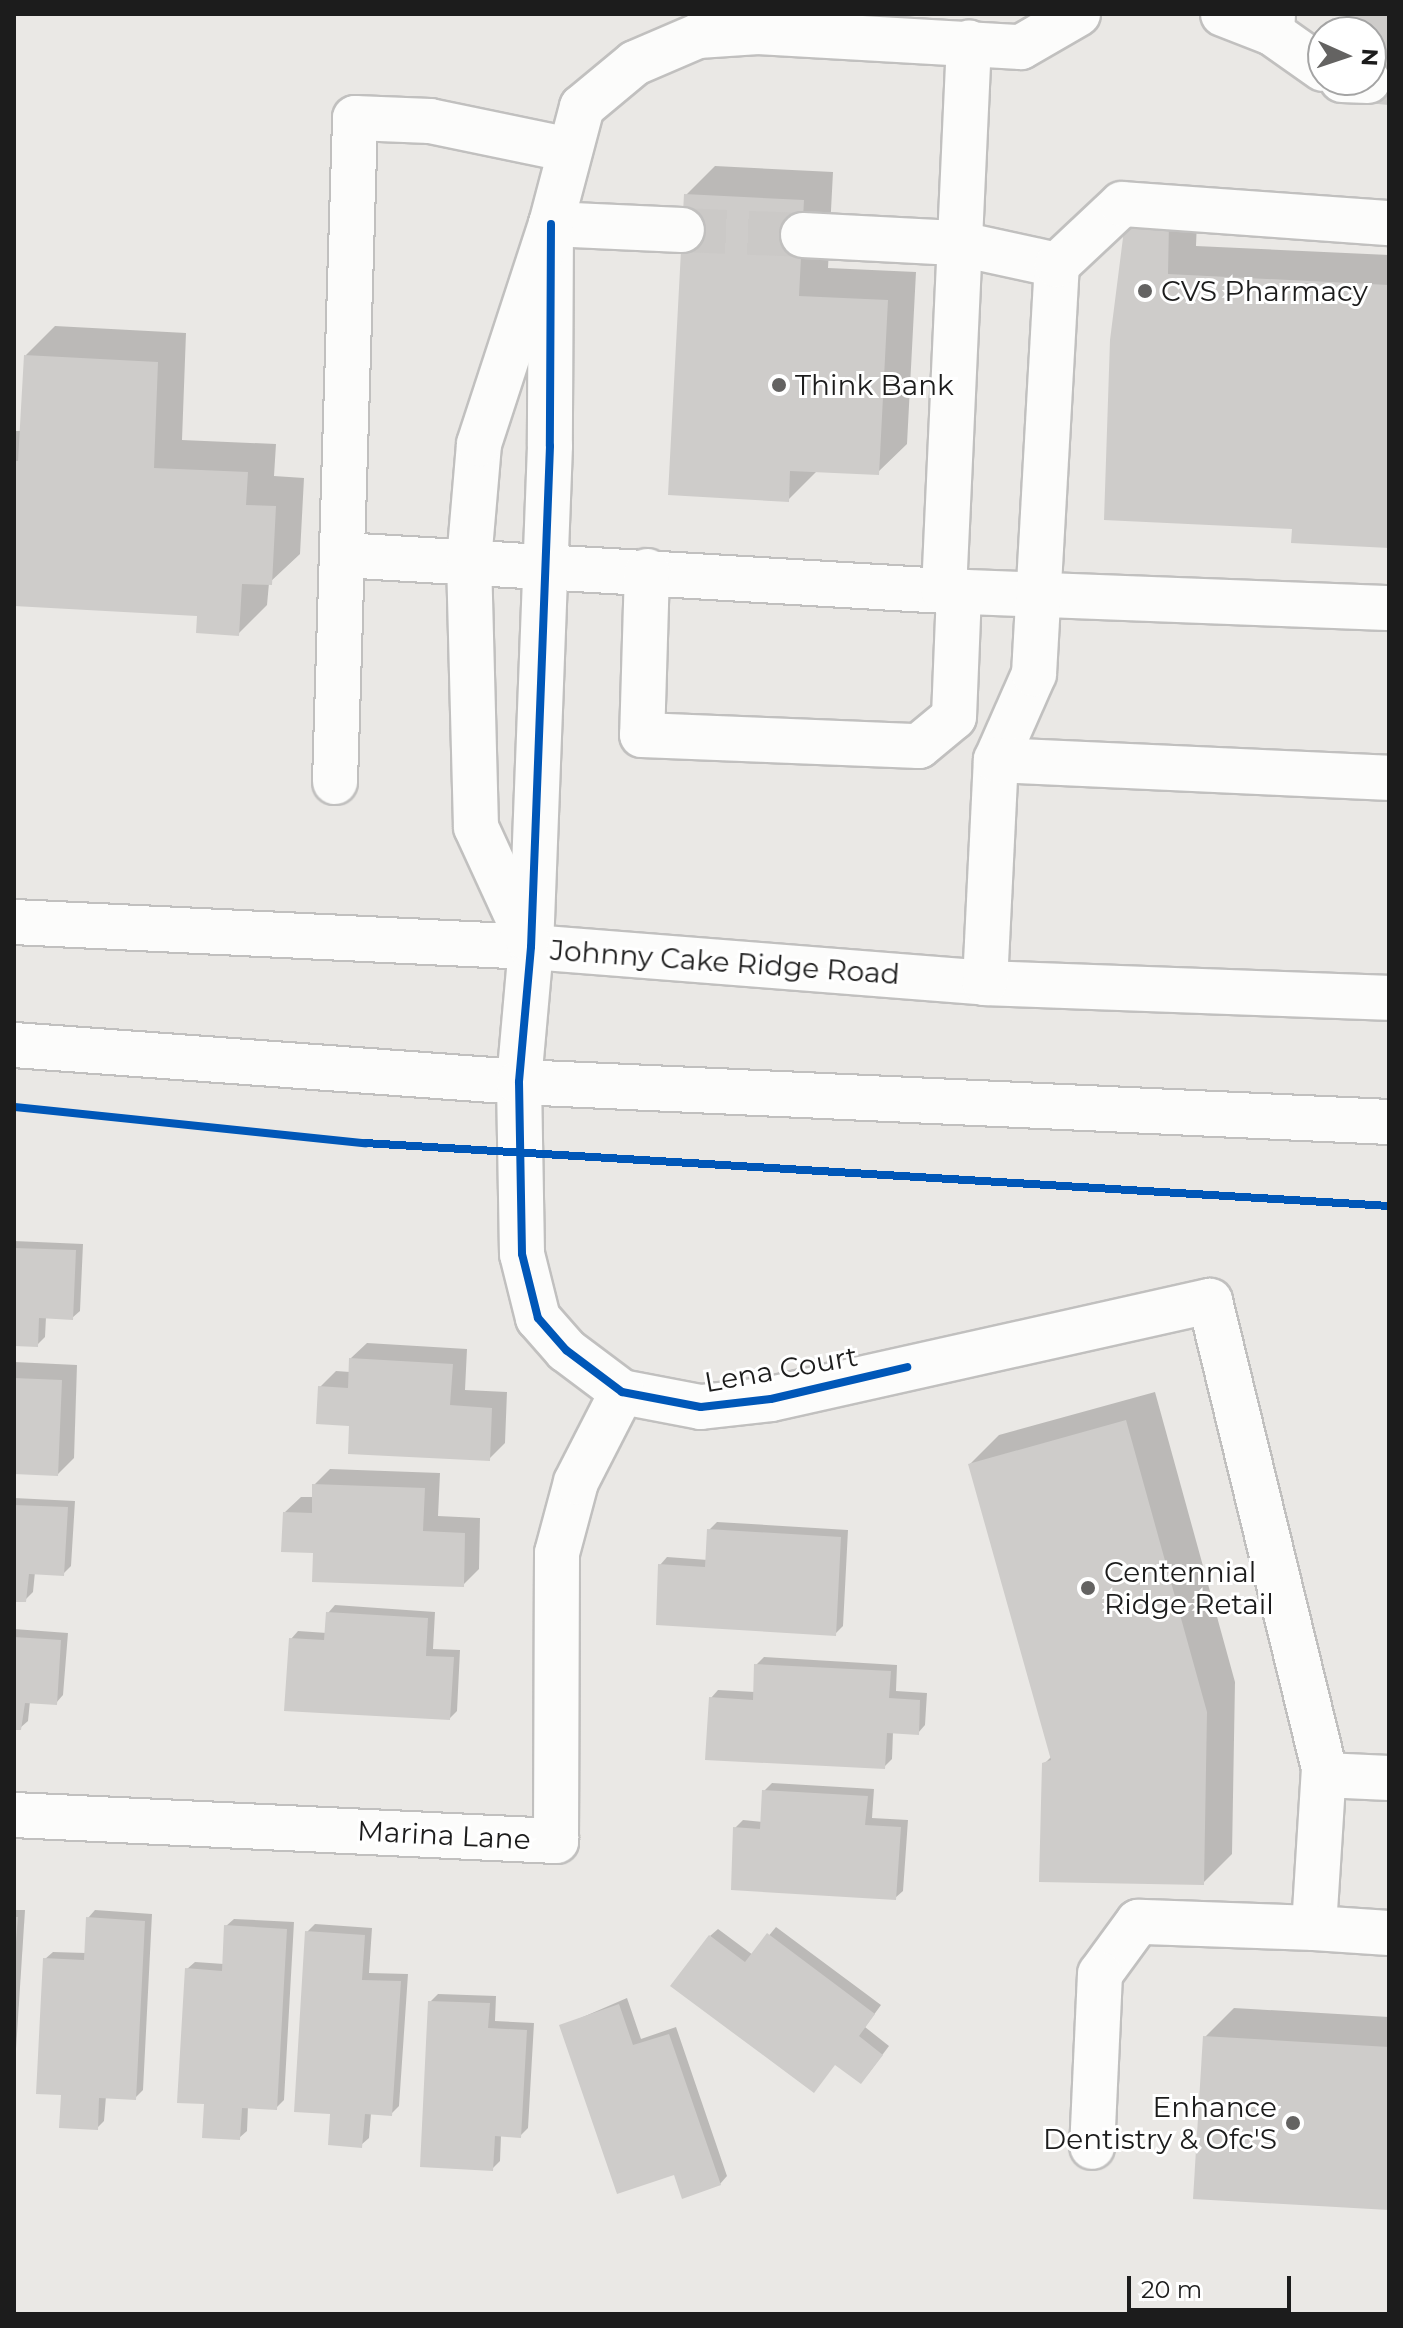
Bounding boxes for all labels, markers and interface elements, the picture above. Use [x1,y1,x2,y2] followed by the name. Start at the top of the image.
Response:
[1307,16,1387,96] north arrow
[1356,48,1383,67] text: N
[1161,274,1368,308] place label: CVS Pharmacy
[1136,282,1154,300] marker: CVS Pharmacy
[795,368,954,402] place label: Think Bank
[770,376,788,394] marker: Think Bank
[549,933,901,991] street label: Johnny Cake Ridge Road
[702,1339,860,1399] street label: Lena Court
[1104,1555,1274,1621] place label: Centennial Ridge Retail
[1079,1579,1097,1597] marker: Centennial Ridge Retail
[357,1814,531,1856] street label: Marina Lane
[1043,2090,1277,2156] place label: Enhance Dentistry & Ofc'S
[1284,2114,1302,2132] marker: Enhance Dentistry & Ofc'S
[1131,2260,1295,2310] scale bar
[1141,2275,1202,2304] text: 20 m

